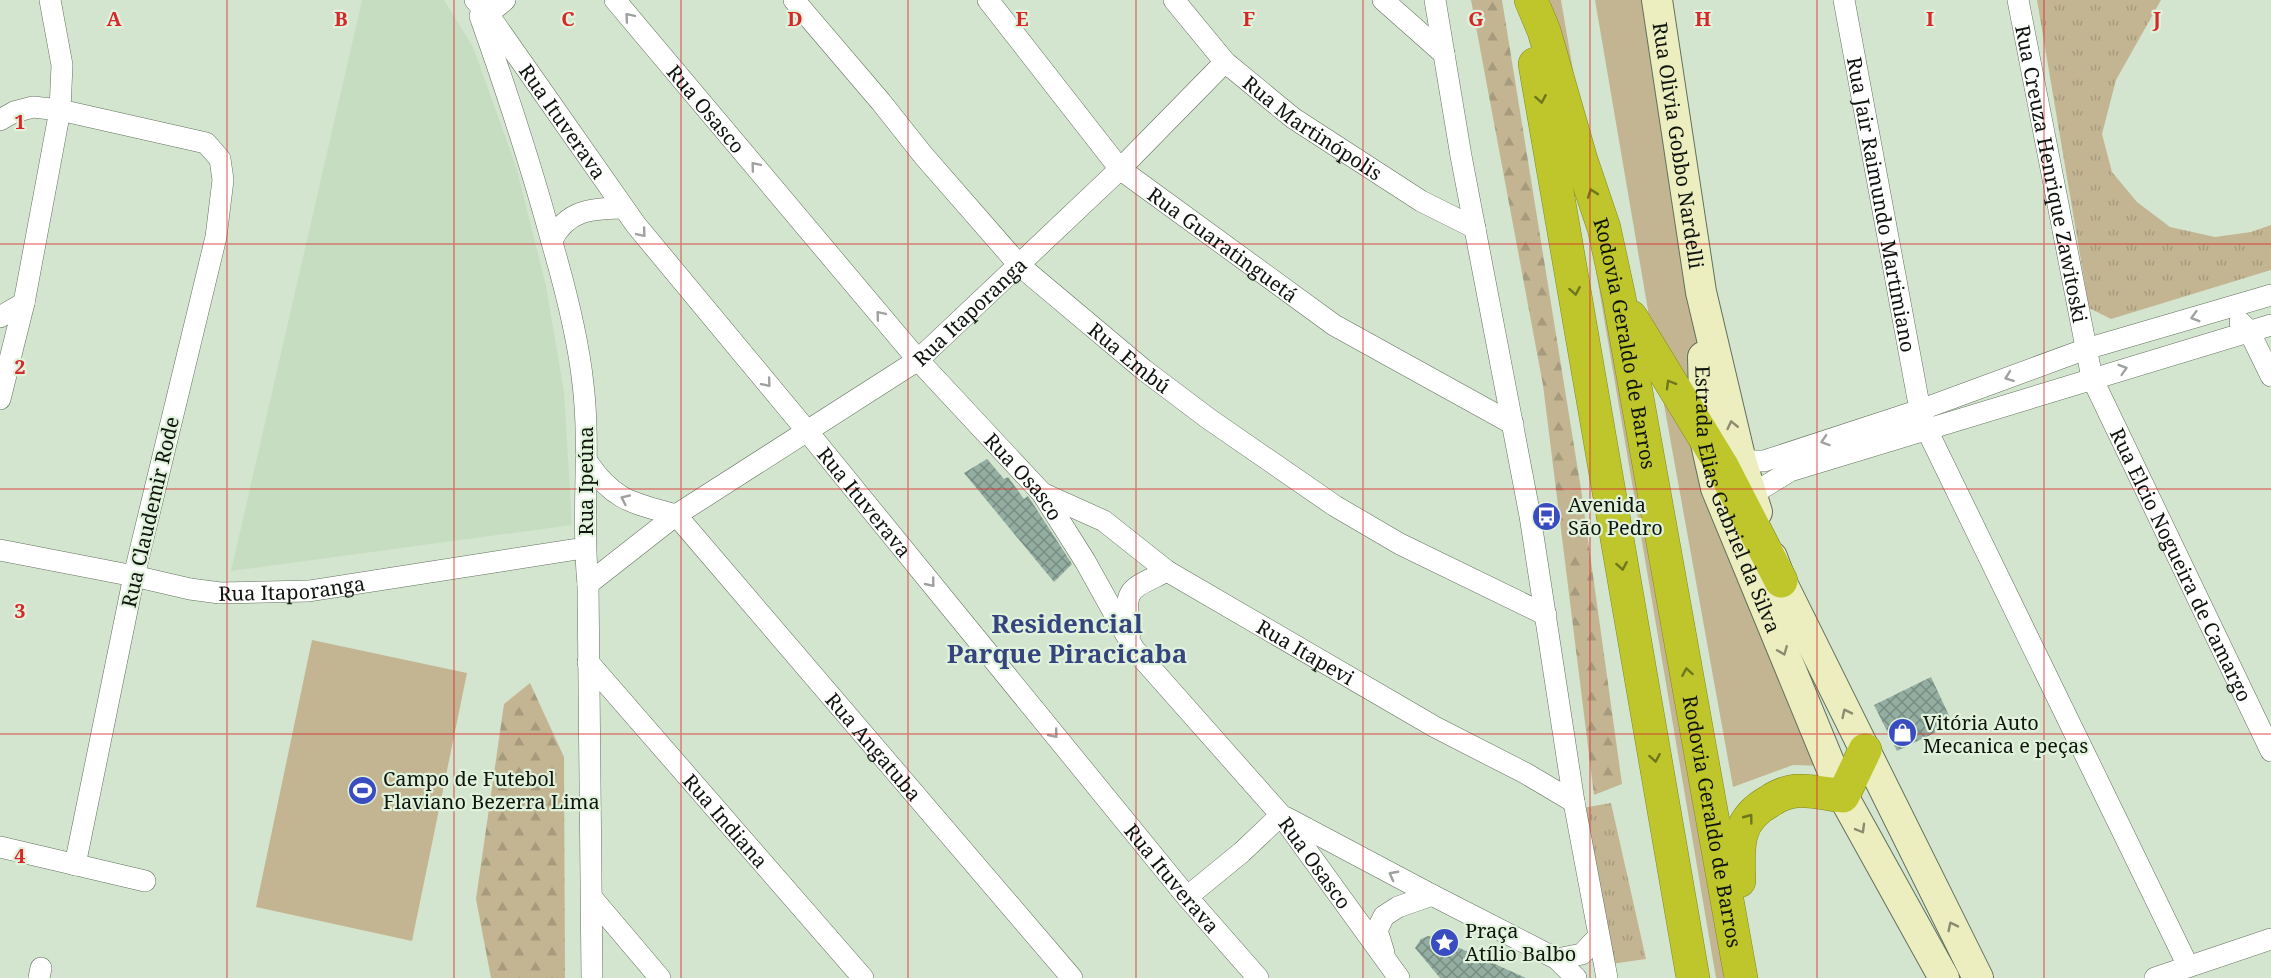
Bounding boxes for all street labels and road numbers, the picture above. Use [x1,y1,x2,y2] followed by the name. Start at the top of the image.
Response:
[1647,20,1711,271] street label: Rua Olivia Gobbo Nardelli
[2010,23,2094,325] street label: Rua Creuza Henrique Zawitoski
[1841,55,1923,354] street label: Rua Jair Raimundo Martimiano
[513,58,613,184] street label: Rua Ituverava
[661,59,751,159] street label: Rua Osasco
[1237,69,1388,186] street label: Rua Martinópolis
[1143,180,1304,308] street label: Rua Guaratinguetá
[1588,214,1663,471] street label: Rodovia Geraldo de Barros
[907,251,1032,372] street label: Rua Itaporanga
[1083,316,1177,399] street label: Rua Embú
[1690,365,1788,637] street label: Estrada Elias Gabriel da Silva
[115,414,185,610] street label: Rua Claudemir Rode
[2104,423,2259,706] street label: Rua Elcio Nogueira de Camargo
[572,426,599,536] street label: Rua Ipeúna
[979,427,1069,525] street label: Rua Osasco
[812,441,918,563] street label: Rua Ituverava
[218,569,367,607] street label: Rua Itaporanga
[1252,613,1360,691] street label: Rua Itapevi
[820,686,928,806] street label: Rua Angatuba
[1677,693,1749,950] street label: Rodovia Geraldo de Barros
[677,768,774,873] street label: Rua Indiana
[1273,811,1358,914] street label: Rua Osasco
[1119,818,1226,939] street label: Rua Ituverava

